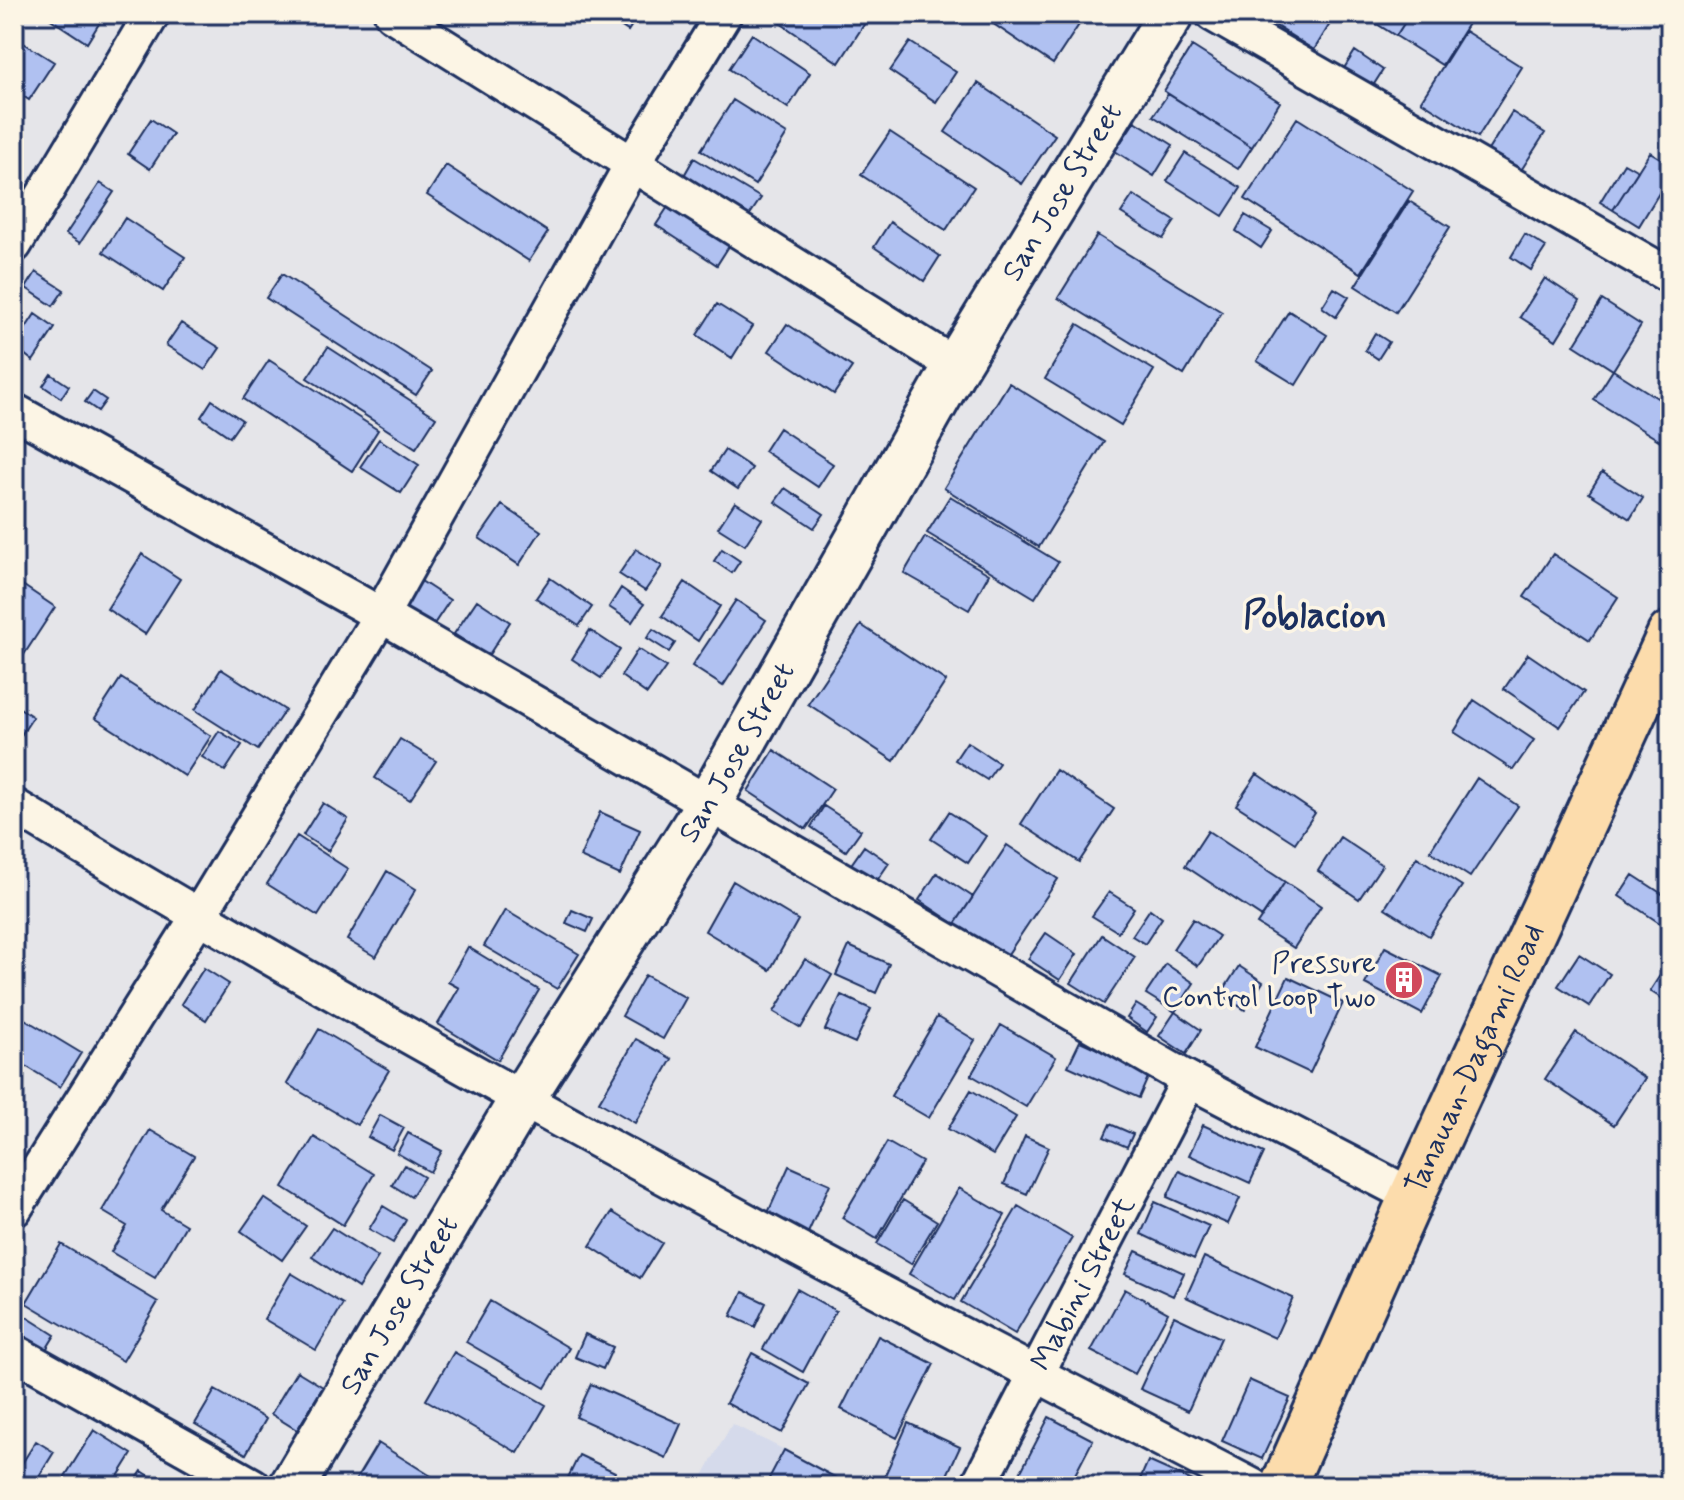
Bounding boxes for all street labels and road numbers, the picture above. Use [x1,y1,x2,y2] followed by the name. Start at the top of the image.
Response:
[993,96,1131,288] street label: San Jose Street
[669,655,804,850] street label: San Jose Street
[1396,918,1554,1200] street label: Tanauan-Dagami Road
[1022,1190,1145,1377] street label: Mabini Street
[331,1209,468,1402] street label: San Jose Street

